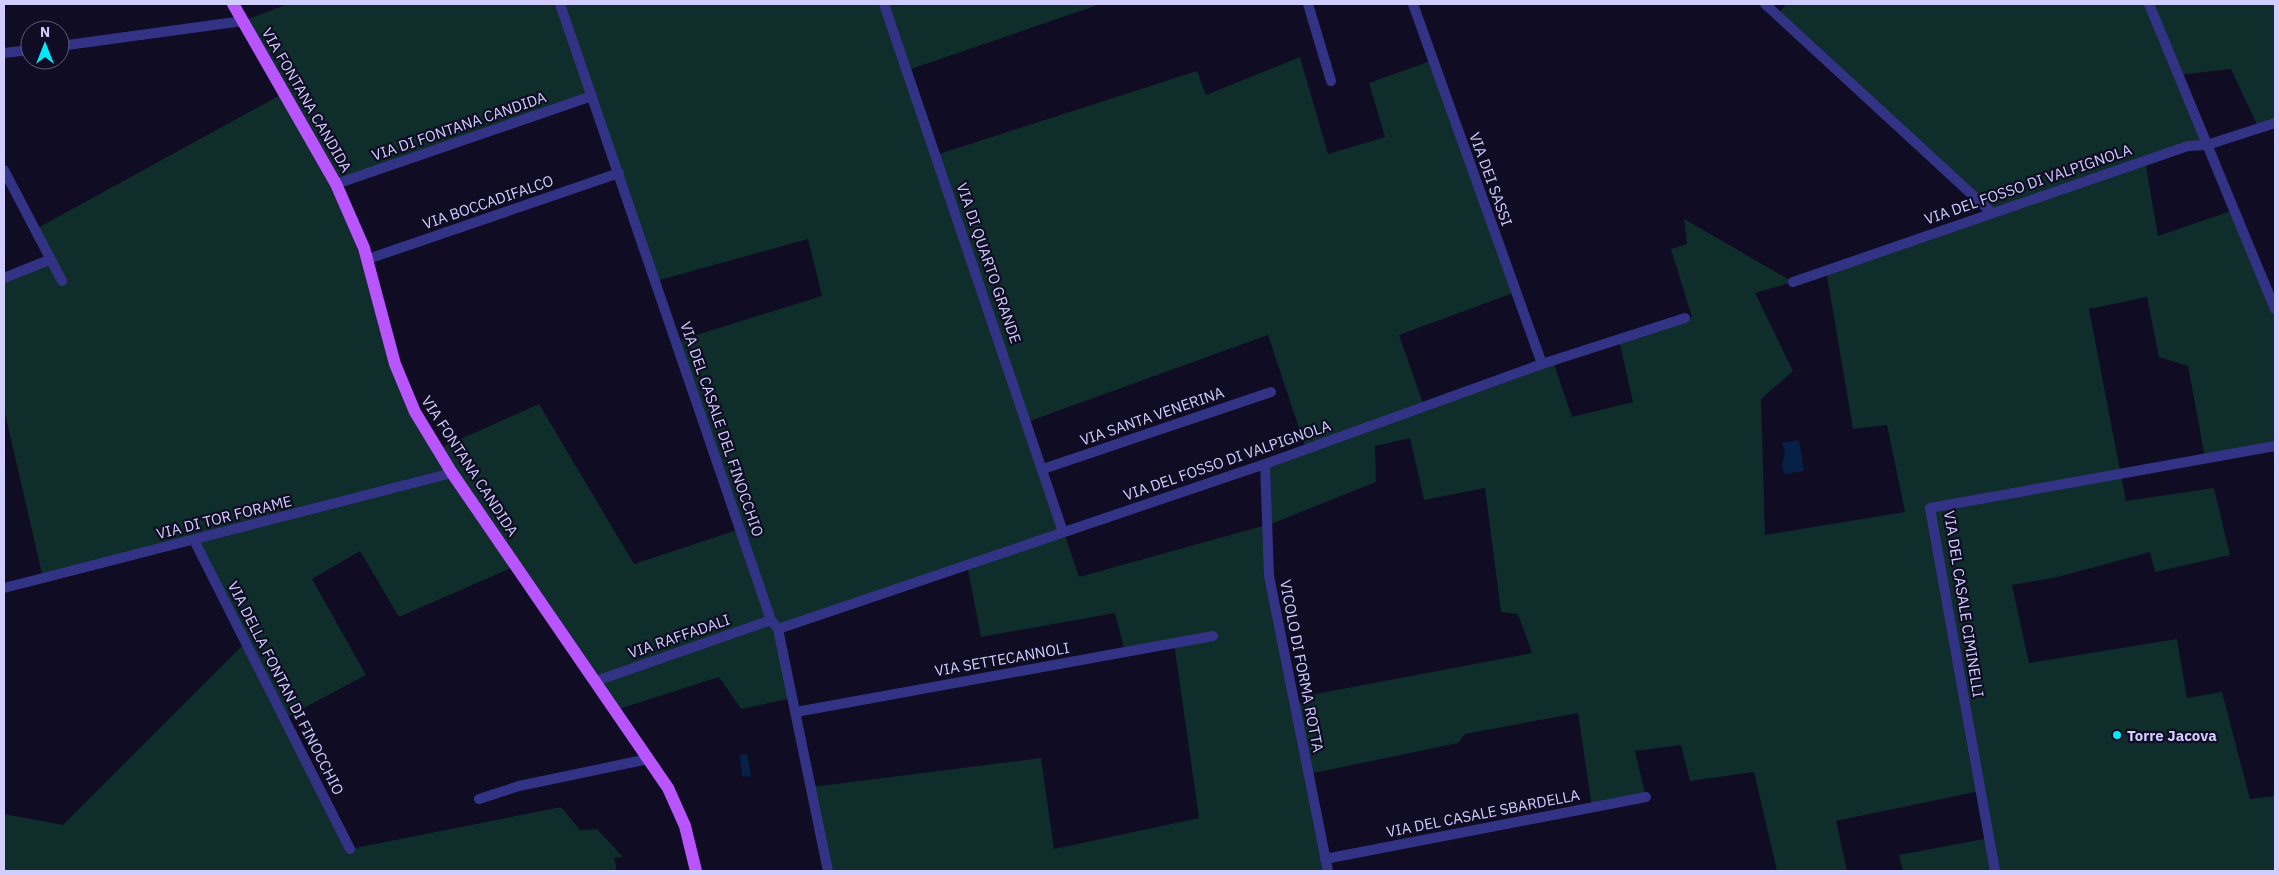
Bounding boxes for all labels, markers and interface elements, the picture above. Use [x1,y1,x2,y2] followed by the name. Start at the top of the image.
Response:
[20,20,70,70] north arrow
[40,23,50,41] text: N
[258,24,356,176] street label: VIA FONTANA CANDIDA
[369,87,549,165] street label: VIA DI FONTANA CANDIDA
[1465,130,1517,228] street label: VIA DEI SASSI
[1922,139,2134,228] street label: VIA DEL FOSSO DI VALPIGNOLA
[420,171,556,233] street label: VIA BOCCADIFALCO
[953,180,1025,346] street label: VIA DI QUARTO GRANDE
[676,319,768,539] street label: VIA DEL CASALE DEL FINOCCHIO
[1077,382,1227,450] street label: VIA SANTA VENERINA
[417,392,523,540] street label: VIA FONTANA CANDIDA
[1121,415,1333,504] street label: VIA DEL FOSSO DI VALPIGNOLA
[154,491,294,543] street label: VIA DI TOR FORAME
[1940,509,1988,699] street label: VIA DEL CASALE CIMINELLI
[224,578,348,798] street label: VIA DELLA FONTAN DI FINOCCHIO
[1276,578,1328,754] street label: VICOLO DI FORMA ROTTA
[626,610,732,662] street label: VIA RAFFADALI
[933,638,1071,680] street label: VIA SETTECANNOLI
[2127,726,2217,745] place label: Torre Jacova
[2111,729,2123,741] marker: Torre Jacova
[1385,785,1582,841] street label: VIA DEL CASALE SBARDELLA

